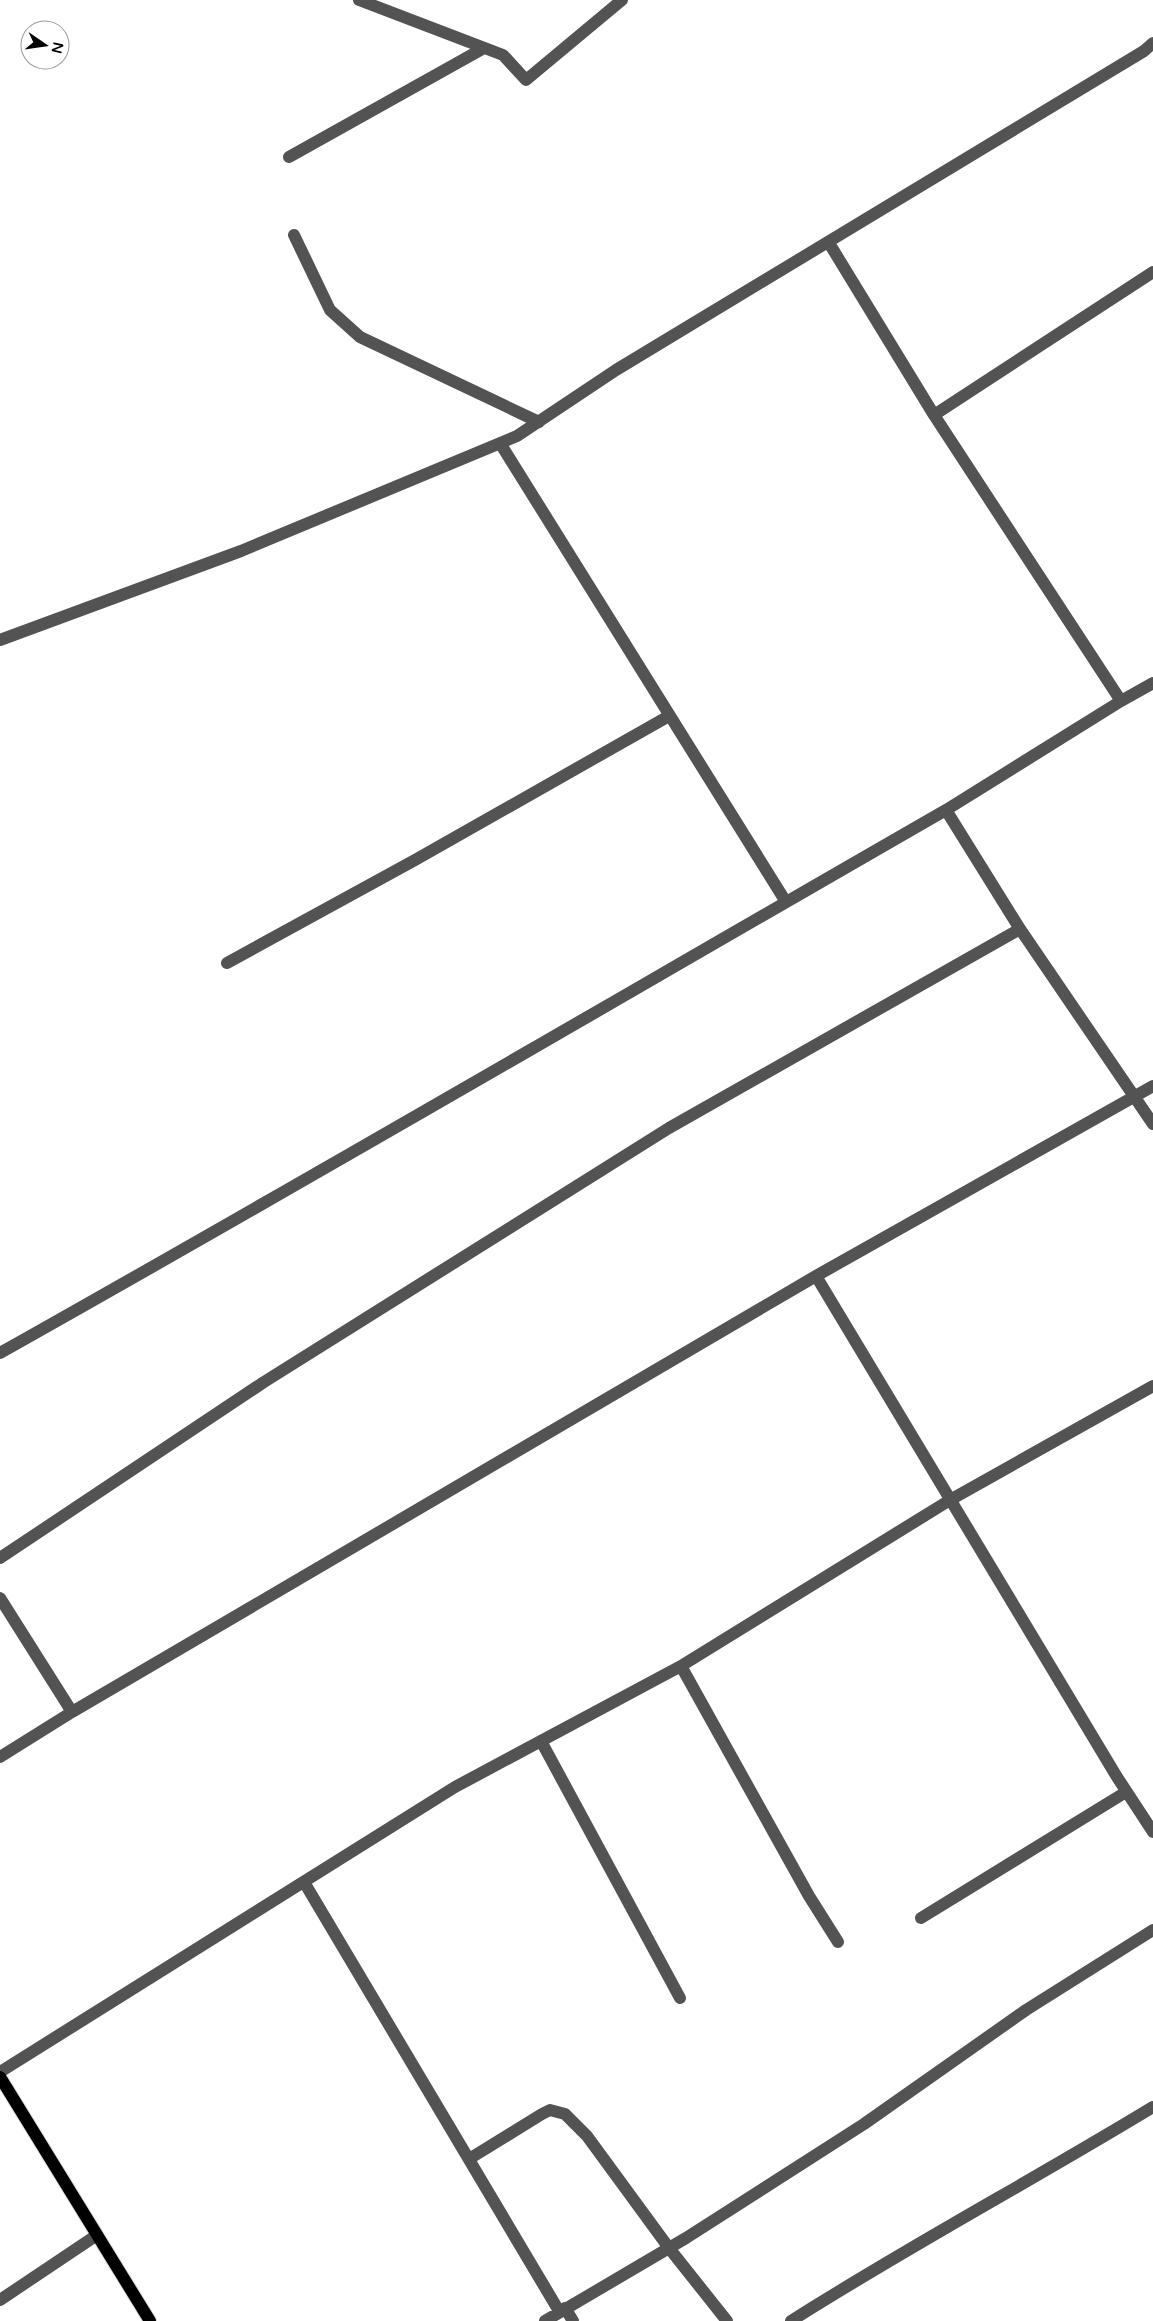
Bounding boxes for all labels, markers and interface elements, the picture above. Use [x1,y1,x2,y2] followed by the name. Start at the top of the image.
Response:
[20,20,70,70] north arrow
[48,40,67,55] text: N

